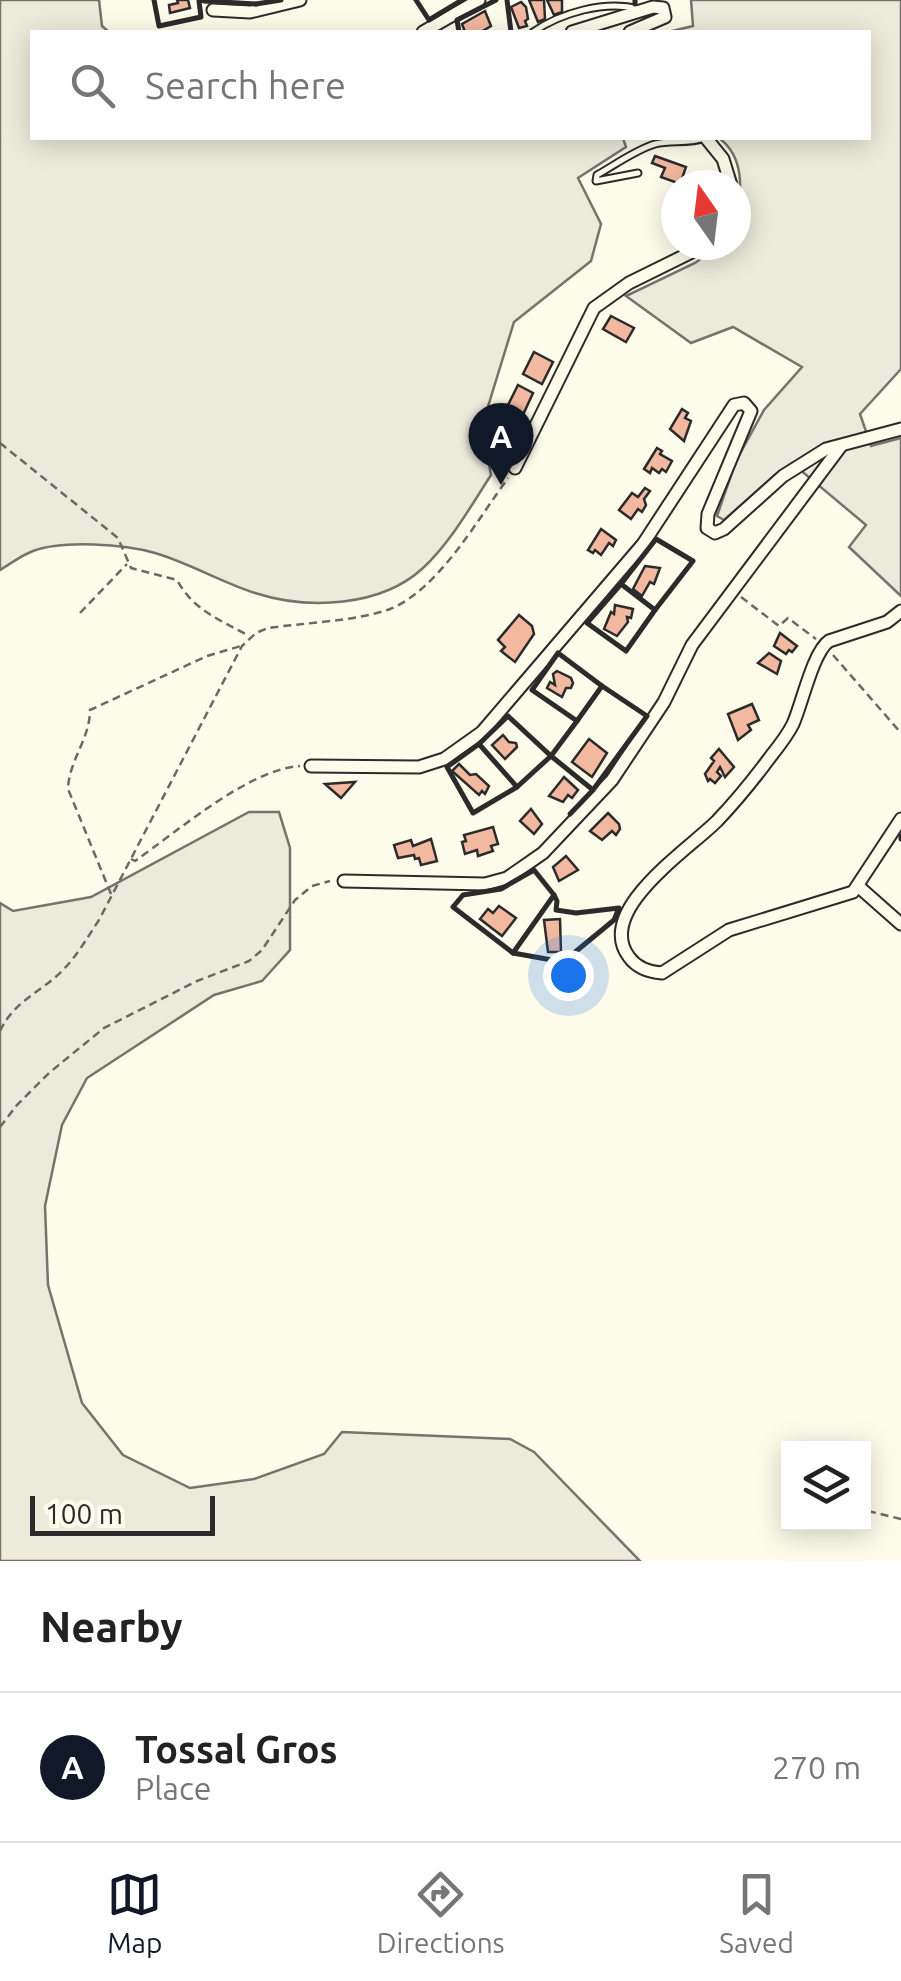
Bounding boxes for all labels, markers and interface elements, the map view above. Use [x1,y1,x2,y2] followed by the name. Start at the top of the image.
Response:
[30,30,871,140] search box
[65,58,120,113] icon: search
[145,64,346,106] text: Search here
[661,170,751,260] north arrow
[468,402,534,485] pin: A
[543,950,594,1001] your location
[781,1441,871,1531] map controls
[781,1441,871,1531] button: layers
[30,1491,215,1536] scale bar
[45,1498,123,1529] text: 100 m
[40,1603,183,1650] text: Nearby
[135,1728,338,1770] text: Tossal Gros
[61,1749,84,1785] text: A
[772,1749,861,1785] text: 270 m
[135,1770,211,1806] text: Place
[107,1867,162,1958] tab: Map
[377,1867,505,1958] tab: Directions
[719,1867,794,1958] tab: Saved

